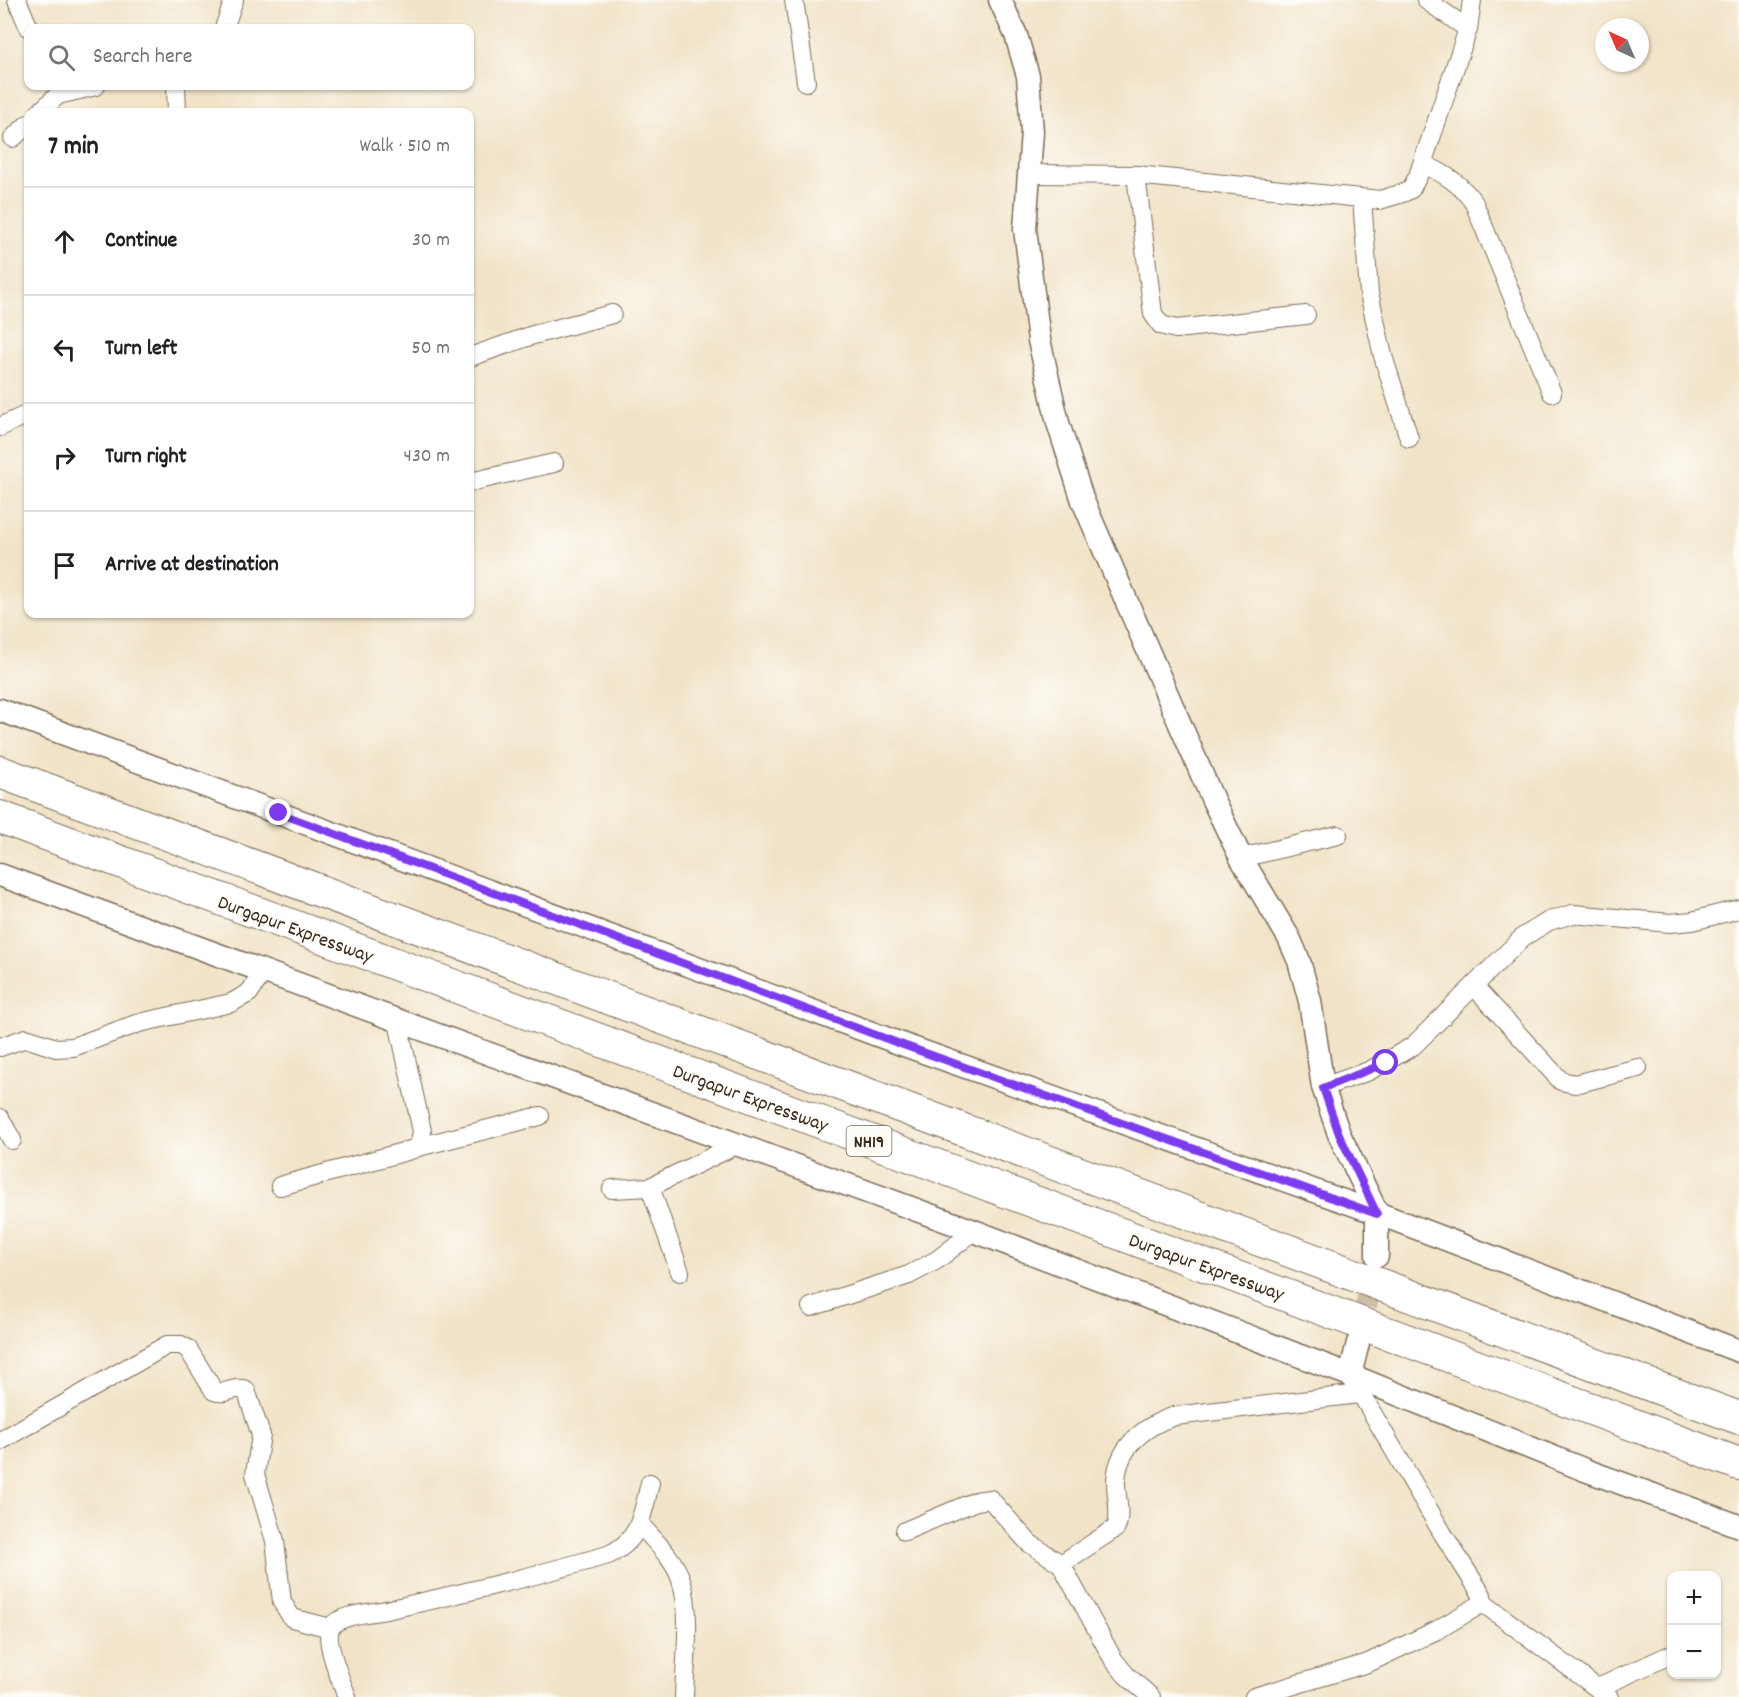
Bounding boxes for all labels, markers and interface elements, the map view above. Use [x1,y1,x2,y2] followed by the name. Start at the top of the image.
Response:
[1595,18,1649,72] north arrow
[24,24,474,90] search box
[45,41,78,74] icon: search
[93,42,192,73] text: Search here
[48,129,99,166] text: 7 min
[360,133,450,161] text: Walk · 510 m
[48,225,81,258] icon: ahead
[105,226,177,257] text: Continue
[412,227,450,255] text: 30 m
[48,333,81,366] icon: left
[105,334,177,365] text: Turn left
[412,335,450,363] text: 50 m
[48,441,81,474] icon: right
[105,442,187,473] text: Turn right
[404,443,450,471] text: 430 m
[48,549,81,582] icon: arrive
[105,550,279,581] text: Arrive at destination
[265,799,291,825] route end
[213,890,377,972] street label: Durgapur Expressway
[1372,1049,1398,1075] route start
[668,1059,832,1141] street label: Durgapur Expressway
[846,1126,892,1156] road number: NH19
[1124,1228,1288,1310] street label: Durgapur Expressway
[1667,1571,1721,1679] map controls
[1667,1571,1721,1625] button: +
[1667,1625,1721,1679] button: −

